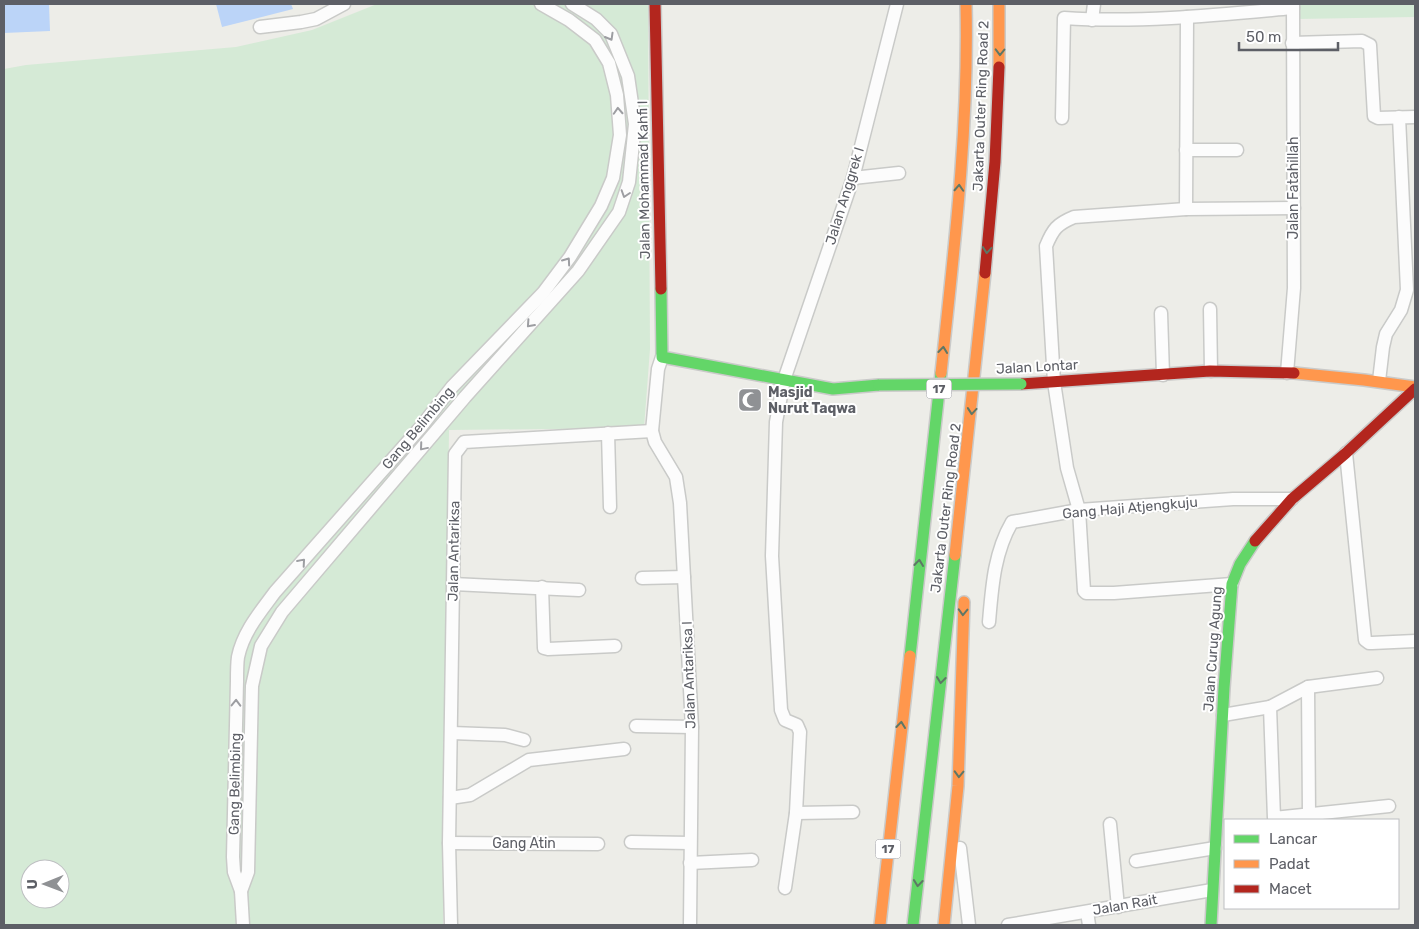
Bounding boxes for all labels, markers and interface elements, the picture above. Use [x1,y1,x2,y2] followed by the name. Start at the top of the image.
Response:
[970,20,992,192] street label: Jakarta Outer Ring Road 2
[1239,20,1338,52] scale bar
[1246,28,1281,46] text: 50 m
[604,31,614,40] one-way arrow
[995,49,1005,57] one-way arrow
[634,100,654,260] street label: Jalan Mohammad Kahfi I
[613,107,624,115] one-way arrow
[1285,136,1302,240] street label: Jalan Fatahillah
[822,145,868,247] street label: Jalan Anggrek I
[954,184,965,192] one-way arrow
[620,189,630,198] one-way arrow
[982,246,993,254] one-way arrow
[561,257,570,267] one-way arrow
[527,319,536,328] one-way arrow
[937,345,948,353] one-way arrow
[995,356,1079,378] street label: Jalan Lontar
[926,379,952,398] road number: 17
[379,383,457,473] street label: Gang Belimbing
[768,384,856,417] place label: Masjid Nurut Taqwa
[737,387,763,413] mosque icon: Masjid Nurut Taqwa
[967,408,978,416] one-way arrow
[927,422,965,594] street label: Jakarta Outer Ring Road 2
[420,441,429,450] one-way arrow
[1062,494,1198,522] street label: Gang Haji Atjengkuju
[445,500,463,602] street label: Jalan Antariksa
[297,558,306,567] one-way arrow
[913,559,924,567] one-way arrow
[1200,586,1226,712] street label: Jalan Curug Agung
[958,608,968,616] one-way arrow
[679,621,699,729] street label: Jalan Antariksa I
[936,677,947,685] one-way arrow
[231,699,241,707] one-way arrow
[895,721,906,729] one-way arrow
[226,733,244,835] street label: Gang Belimbing
[953,771,964,779] one-way arrow
[1224,819,1399,909] legend
[1269,830,1317,848] text: Lancar
[492,835,556,852] street label: Gang Atin
[876,840,900,859] road number: 17
[1269,855,1310,873] text: Padat
[20,859,70,909] north arrow
[24,879,41,889] text: U
[912,879,923,887] one-way arrow
[1269,880,1312,898] text: Macet
[1091,891,1159,919] street label: Jalan Rait

